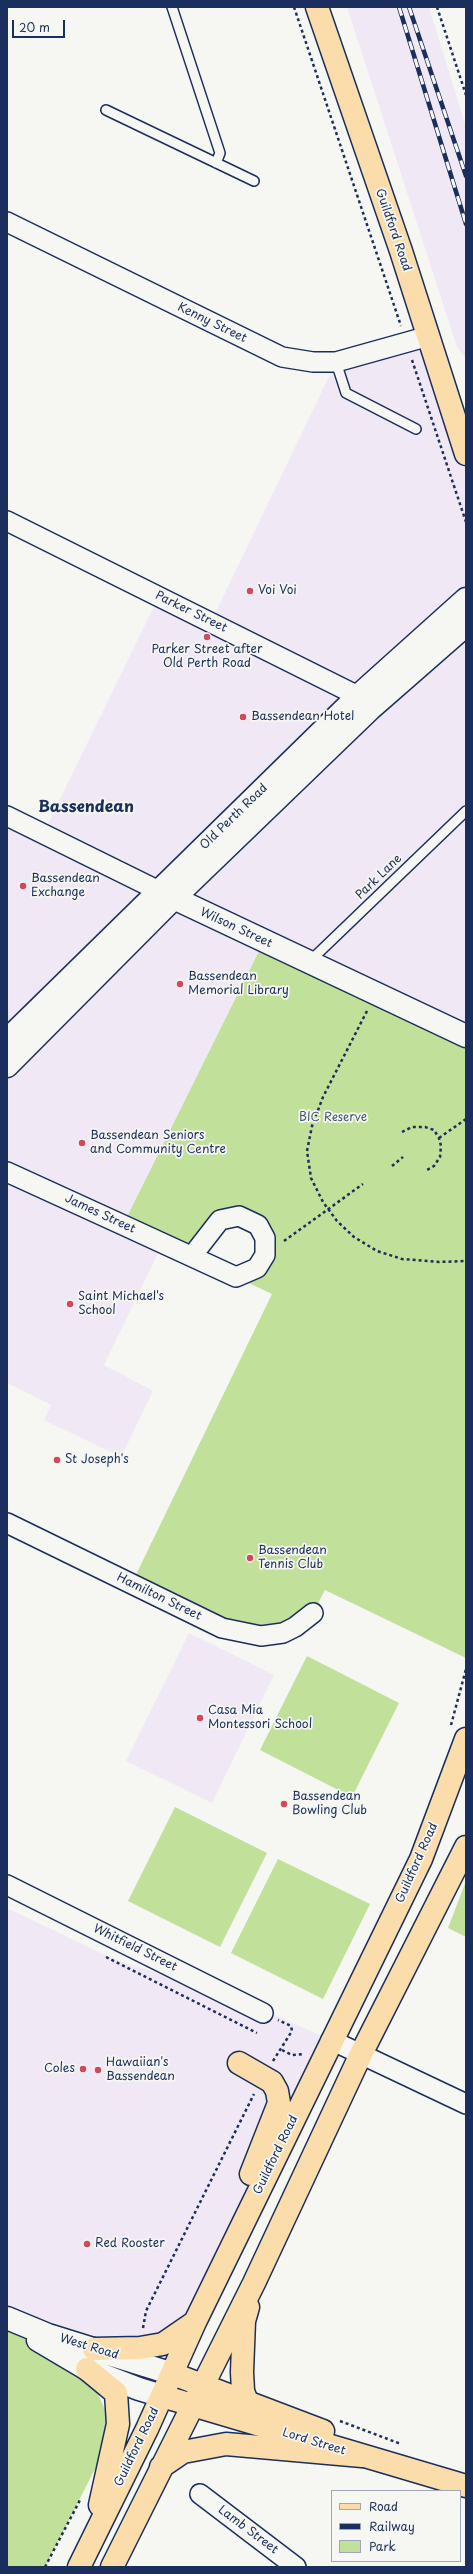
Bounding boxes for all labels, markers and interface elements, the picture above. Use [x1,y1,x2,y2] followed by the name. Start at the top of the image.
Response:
[14,12,67,38] scale bar
[19,18,50,36] text: 20 m
[372,187,414,273] street label: Guildford Road
[175,300,249,346] street label: Kenny Street
[258,584,297,598] place label: Voi Voi
[245,586,255,596] marker: Voi Voi
[153,588,229,636] street label: Parker Street
[202,632,212,642] marker: Parker Street after Old Perth Road
[152,643,262,671] place label: Parker Street after Old Perth Road
[251,710,354,724] place label: Bassendean Hotel
[238,712,248,722] marker: Bassendean Hotel
[197,781,271,853] street label: Old Perth Road
[38,798,134,818] district label: Bassendean
[353,851,405,903] street label: Park Lane
[31,872,100,900] place label: Bassendean Exchange
[18,881,28,891] marker: Bassendean Exchange
[198,905,274,951] street label: Wilson Street
[188,970,289,998] place label: Bassendean Memorial Library
[175,979,185,989] marker: Bassendean Memorial Library
[299,1111,367,1125] park label: BIC Reserve
[90,1129,226,1157] place label: Bassendean Seniors and Community Centre
[77,1138,87,1148] marker: Bassendean Seniors and Community Centre
[62,1191,138,1237] street label: James Street
[78,1290,164,1318] place label: Saint Michael's School
[65,1299,75,1309] marker: Saint Michael's School
[65,1453,129,1467] place label: St Joseph's
[52,1455,62,1465] marker: St Joseph's
[258,1544,327,1572] place label: Bassendean Tennis Club
[245,1553,255,1563] marker: Bassendean Tennis Club
[114,1570,204,1624] street label: Hamilton Street
[208,1704,312,1732] place label: Casa Mia Montessori School
[195,1713,205,1723] marker: Casa Mia Montessori School
[292,1790,367,1818] place label: Bassendean Bowling Club
[279,1799,289,1809] marker: Bassendean Bowling Club
[393,1821,441,1905] street label: Guildford Road
[91,1921,179,1975] street label: Whitfield Street
[106,2056,175,2084] place label: Hawaiian's Bassendean
[44,2062,75,2076] place label: Coles
[78,2064,88,2074] marker: Coles
[93,2065,103,2075] marker: Hawaiian's Bassendean
[251,2113,301,2197] street label: Guildford Road
[95,2237,165,2251] place label: Red Rooster
[82,2239,92,2249] marker: Red Rooster
[58,2331,120,2363] street label: West Road
[112,2405,162,2489] street label: Guildford Road
[281,2426,347,2458] street label: Lord Street
[331,2490,461,2562] legend
[369,2497,398,2515] text: Road
[215,2503,281,2557] street label: Lamb Street
[369,2517,415,2535] text: Railway
[369,2537,396,2555] text: Park

